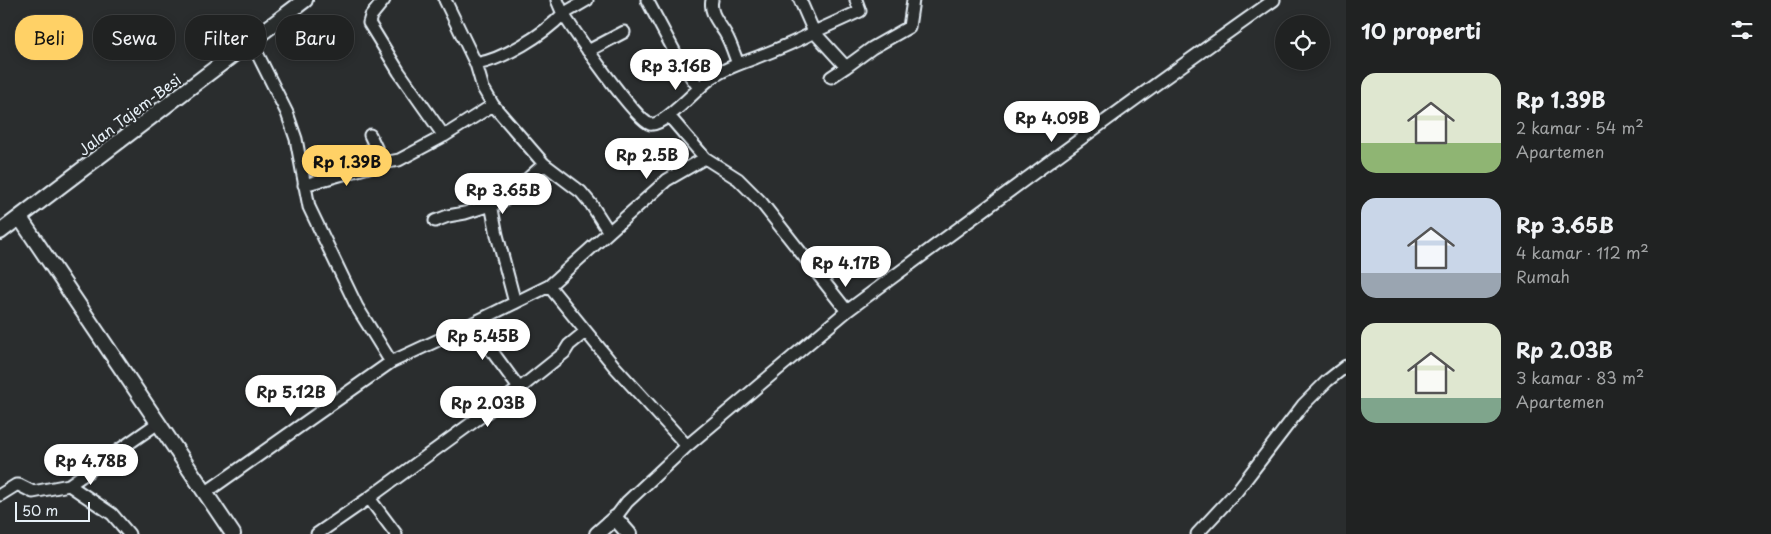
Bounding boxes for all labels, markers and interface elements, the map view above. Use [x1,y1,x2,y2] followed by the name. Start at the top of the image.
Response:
[1361,14,1481,46] text: 10 properti
[15,15,83,60] chip: Beli
[93,15,175,60] chip: Sewa
[185,15,266,60] chip: Filter
[276,15,354,60] chip: Baru
[1275,15,1330,70] map controls
[1275,15,1330,70] button: locate
[1728,16,1756,44] icon: filters
[624,48,728,91] pin: Rp 3.16B
[641,53,711,77] text: Rp 3.16B
[73,68,185,160] street label: Jalan Tajem-Besi
[1516,83,1606,115] text: Rp 1.39B
[1401,93,1461,153] icon: home
[1000,100,1104,143] pin: Rp 4.09B
[1015,105,1089,129] text: Rp 4.09B
[1516,115,1644,139] text: 2 kamar · 54 m²
[601,138,693,180] pin: Rp 2.5B
[1516,139,1605,163] text: Apartemen
[616,142,678,166] text: Rp 2.5B
[295,144,399,187] pin: Rp 1.39B
[313,149,381,173] text: Rp 1.39B
[451,172,555,215] pin: Rp 3.65B
[466,177,540,201] text: Rp 3.65B
[1516,208,1614,240] text: Rp 3.65B
[1401,218,1461,278] icon: home
[1516,240,1649,264] text: 4 kamar · 112 m²
[794,246,898,288] pin: Rp 4.17B
[812,250,880,274] text: Rp 4.17B
[1516,264,1570,288] text: Rumah
[431,318,535,361] pin: Rp 5.45B
[447,323,519,347] text: Rp 5.45B
[1516,333,1613,365] text: Rp 2.03B
[1401,343,1461,403] icon: home
[1516,365,1644,389] text: 3 kamar · 83 m²
[239,374,343,417] pin: Rp 5.12B
[256,379,326,403] text: Rp 5.12B
[436,386,540,428] pin: Rp 2.03B
[1516,389,1605,413] text: Apartemen
[451,390,525,414] text: Rp 2.03B
[39,444,143,486] pin: Rp 4.78B
[55,448,127,472] text: Rp 4.78B
[15,499,90,522] scale bar
[22,500,58,521] text: 50 m

